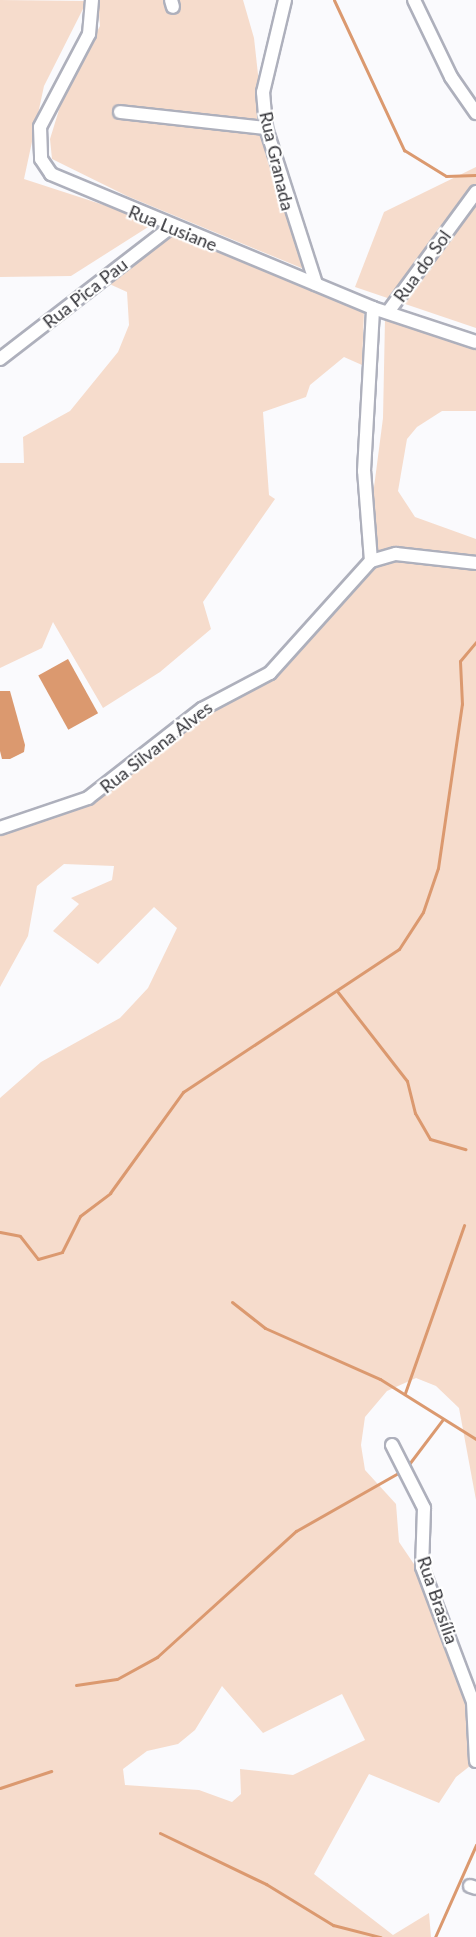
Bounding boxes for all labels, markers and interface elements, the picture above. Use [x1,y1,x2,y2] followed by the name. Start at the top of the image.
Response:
[255,109,299,213] street label: Rua Granada
[125,200,221,256] street label: Rua Lusiane
[389,226,455,306] street label: Rua do Sol
[38,253,132,333] street label: Rua Pica Pau
[95,696,217,798] street label: Rua Silvana Alves
[413,1553,463,1647] street label: Rua Brasília

